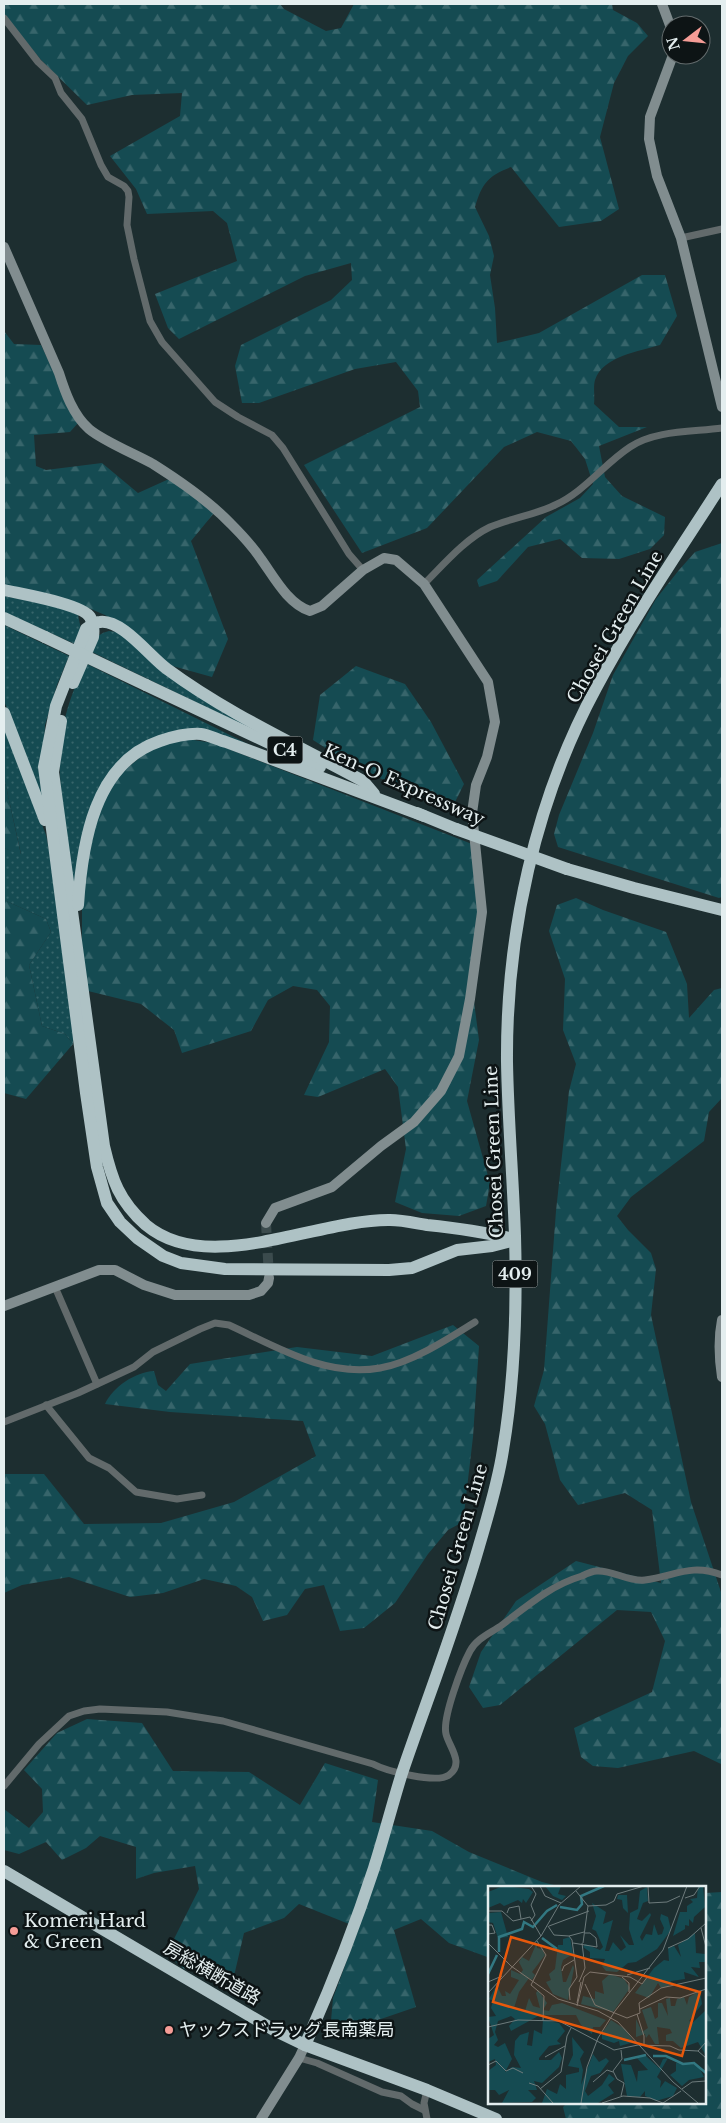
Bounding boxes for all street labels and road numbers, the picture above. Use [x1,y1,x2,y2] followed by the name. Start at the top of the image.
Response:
[562,547,668,707] street label: Chosei Green Line
[268,736,302,764] road number: C4
[320,740,489,831] street label: Ken-O Expressway
[480,1065,508,1239] street label: Chosei Green Line
[492,1260,538,1288] road number: 409
[424,1461,492,1633] street label: Chosei Green Line
[160,1936,264,2010] street label: 房総横断道路

